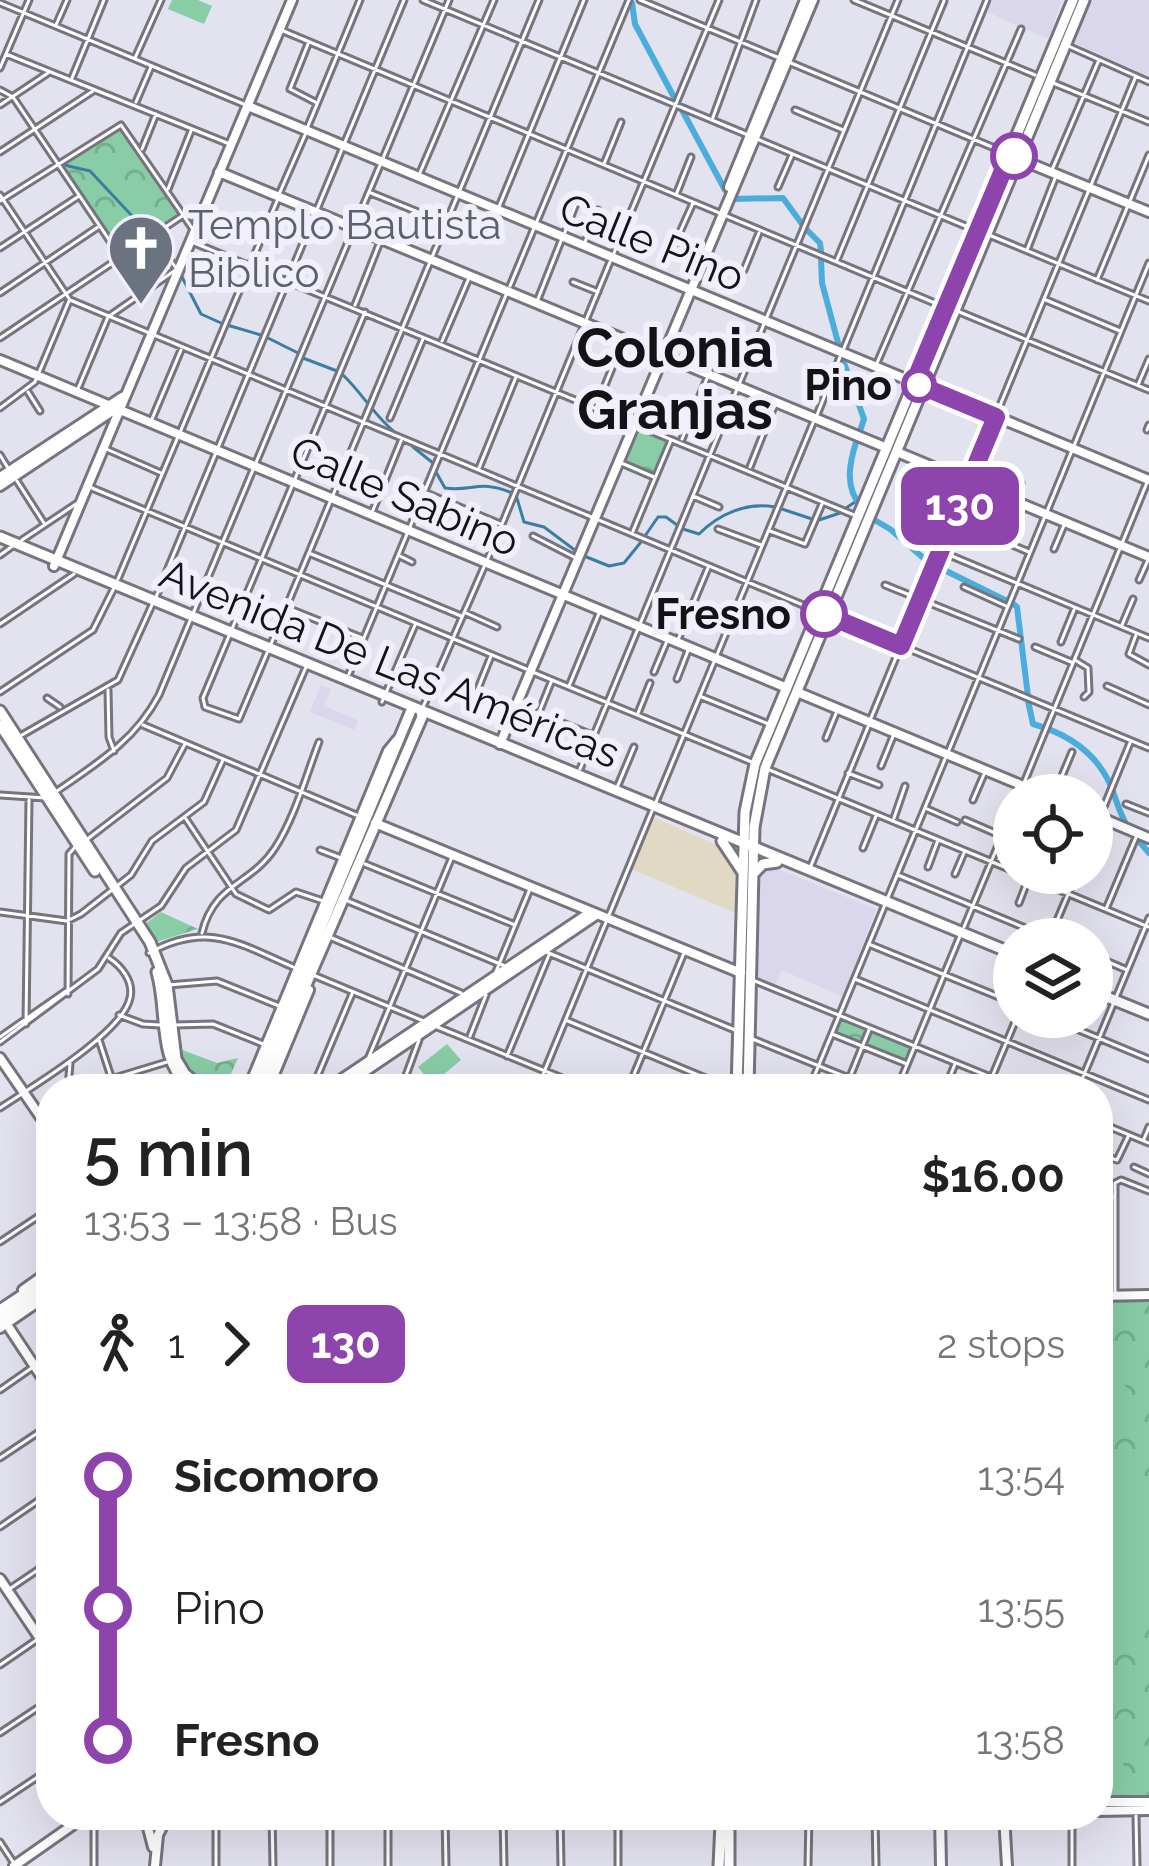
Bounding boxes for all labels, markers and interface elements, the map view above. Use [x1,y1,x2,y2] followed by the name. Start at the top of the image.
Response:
[992,134,1036,178] unlabelled marker
[552,183,751,302] street label: Calle Pino
[188,200,502,297] place label: Templo Bautista Biblico
[106,213,176,307] church icon: Templo Bautista Biblico
[577,316,773,442] district label: Colonia Granjas
[804,361,892,410] place label: Pino
[903,369,935,401] marker: Pino
[283,426,526,566] street label: Calle Sabino
[891,467,1029,545] line badge: 130
[925,481,995,530] text: 130
[153,549,627,778] street label: Avenida De Las Américas
[655,590,791,639] place label: Fresno
[802,592,846,636] marker: Fresno
[993,774,1113,1038] map controls
[993,774,1113,894] button: locate
[993,918,1113,1038] button: layers
[84,1114,253,1191] text: 5 min
[922,1150,1065,1203] text: $16.00
[84,1198,398,1244] text: 13:53 – 13:58 · Bus
[84,1311,150,1377] icon: walk
[203,1311,269,1377] icon: forward
[311,1319,381,1368] text: 130
[168,1321,185,1367] text: 1
[937,1321,1065,1367] text: 2 stops
[174,1450,379,1503] text: Sicomoro
[978,1453,1065,1499] text: 13:54
[174,1582,265,1635] text: Pino
[978,1585,1065,1631] text: 13:55
[174,1714,319,1767] text: Fresno
[976,1717,1065,1763] text: 13:58

